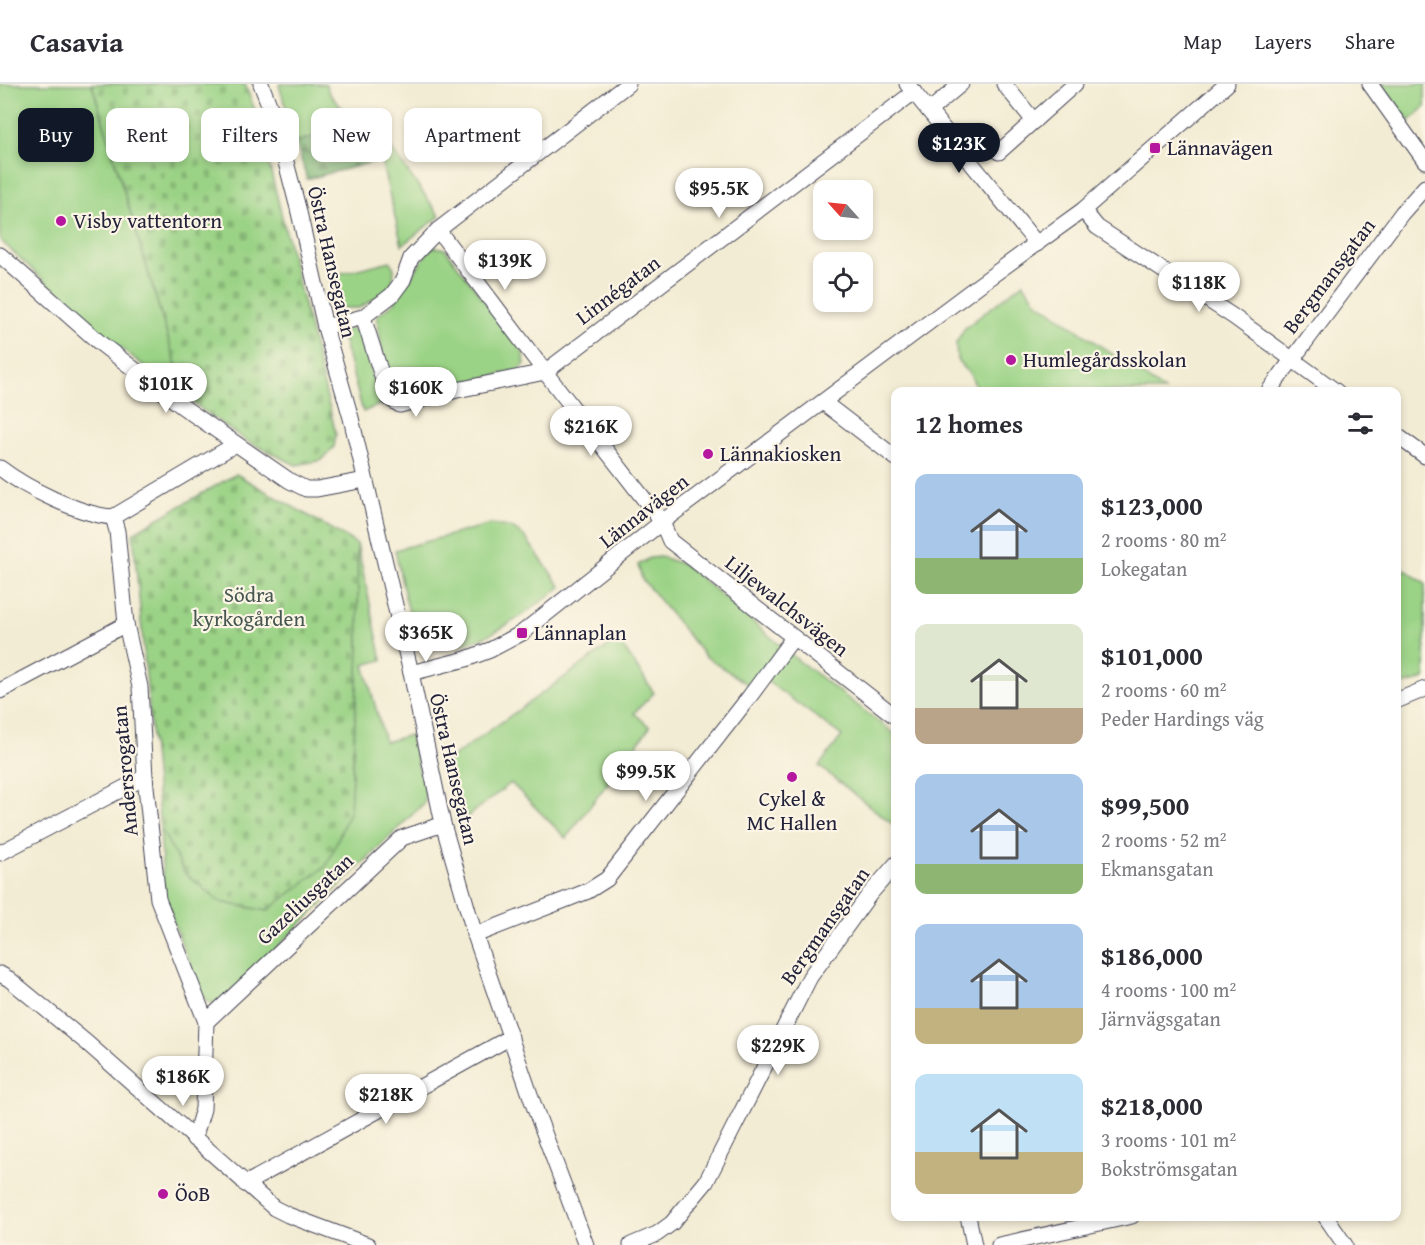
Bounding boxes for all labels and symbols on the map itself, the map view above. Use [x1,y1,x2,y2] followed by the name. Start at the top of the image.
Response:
[917,123,1001,174] pin: $123K
[1167,132,1273,163] place label: Lännavägen
[1148,141,1162,155] marker: Lännavägen
[670,168,768,219] pin: $95.5K
[813,180,873,240] north arrow
[300,183,365,341] street label: Östra Hansegatan
[73,205,222,236] place label: Visby vattentorn
[1275,211,1383,340] street label: Bergmansgatan
[54,214,68,228] marker: Visby vattentorn
[463,240,547,291] pin: $139K
[569,247,667,332] street label: Linnégatan
[1157,262,1241,313] pin: $118K
[1023,344,1187,375] place label: Humlegårdsskolan
[1004,353,1018,367] marker: Humlegårdsskolan
[124,363,208,414] pin: $101K
[374,367,458,418] pin: $160K
[549,406,633,457] pin: $216K
[720,438,841,469] place label: Lännakiosken
[701,447,715,461] marker: Lännakiosken
[592,466,695,555] street label: Lännavägen
[719,547,856,664] street label: Liljewalchsvägen
[193,579,305,634] park label: Södra kyrkogården
[384,612,468,663] pin: $365K
[534,617,627,648] place label: Lännaplan
[515,626,529,640] marker: Lännaplan
[422,690,487,848] street label: Östra Hansegatan
[103,704,146,838] street label: Andersrogatan
[597,751,695,802] pin: $99.5K
[785,770,799,784] marker: Cykel & MC Hallen
[747,783,837,838] place label: Cykel & MC Hallen
[249,845,360,952] street label: Gazeliusgatan
[772,860,877,991] street label: Bergmansgatan
[736,1025,820,1076] pin: $229K
[141,1056,225,1107] pin: $186K
[344,1074,428,1125] pin: $218K
[175,1178,210,1209] place label: ÖoB
[156,1187,170,1201] marker: ÖoB

